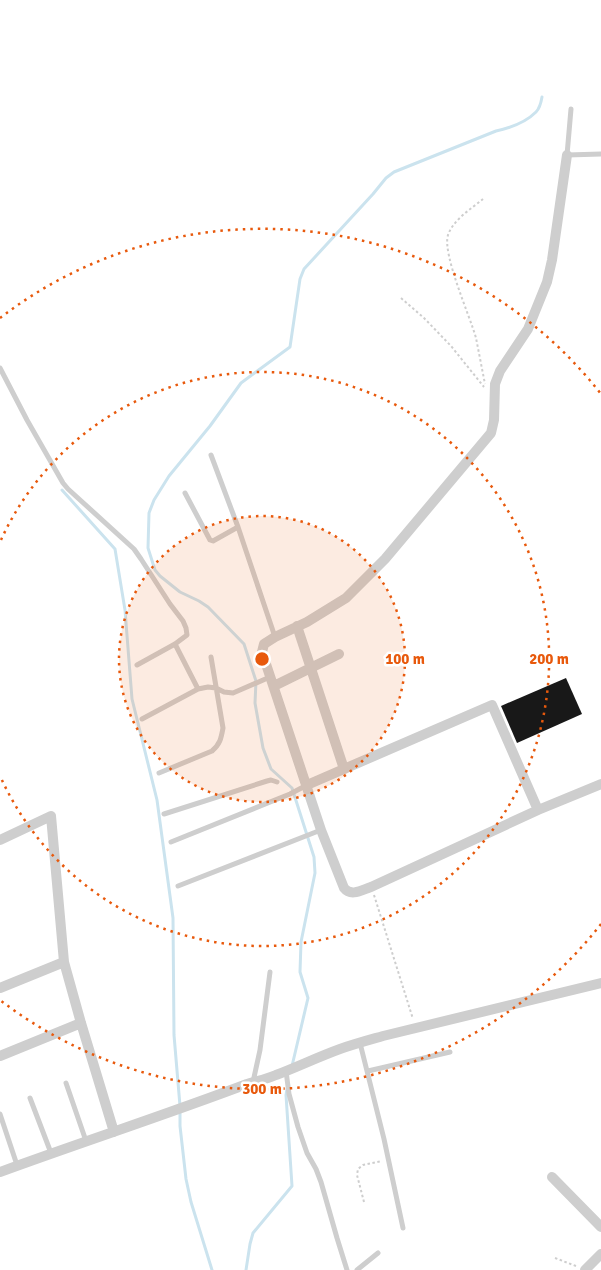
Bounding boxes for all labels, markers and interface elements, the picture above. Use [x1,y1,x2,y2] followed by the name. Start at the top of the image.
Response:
[253,650,271,668] centre of rings
[385,650,425,668] text: 100 m
[529,650,569,668] text: 200 m
[242,1080,282,1098] text: 300 m

